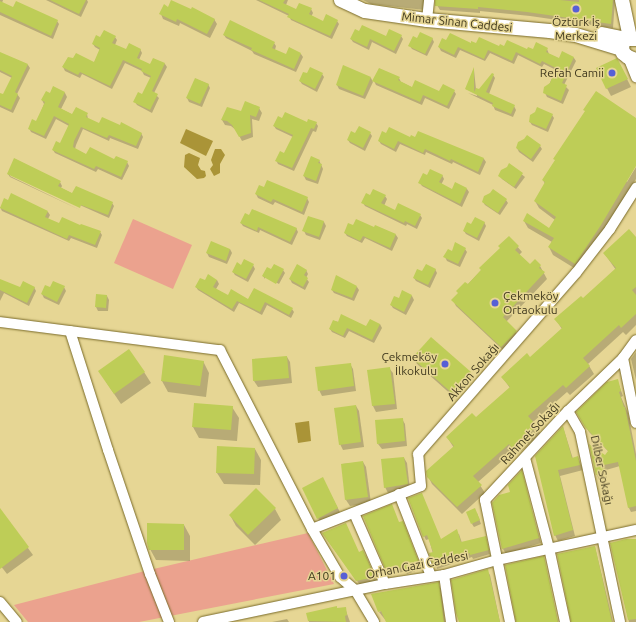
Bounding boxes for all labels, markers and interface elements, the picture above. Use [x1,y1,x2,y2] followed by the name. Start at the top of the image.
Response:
[571,4,581,14] marker: Öztürk İş Merkezi
[401,9,513,35] street label: Mimar Sinan Caddesi
[552,15,600,43] place label: Öztürk İş Merkezi
[540,66,604,80] place label: Refah Camii
[607,68,617,78] marker: Refah Camii
[503,289,559,317] place label: Çekmeköy Ortaokulu
[490,298,500,308] marker: Çekmeköy Ortaokulu
[444,340,502,404] street label: Akkon Sokağı
[381,350,437,378] place label: Çekmeköy İlkokulu
[440,359,450,369] marker: Çekmeköy İlkokulu
[497,399,563,467] street label: Rahmet Sokağı
[588,434,616,506] street label: Dilber Sokağı
[365,548,469,582] street label: Orhan Gazi Caddesi
[308,569,336,583] place label: A101
[339,571,349,581] marker: A101

